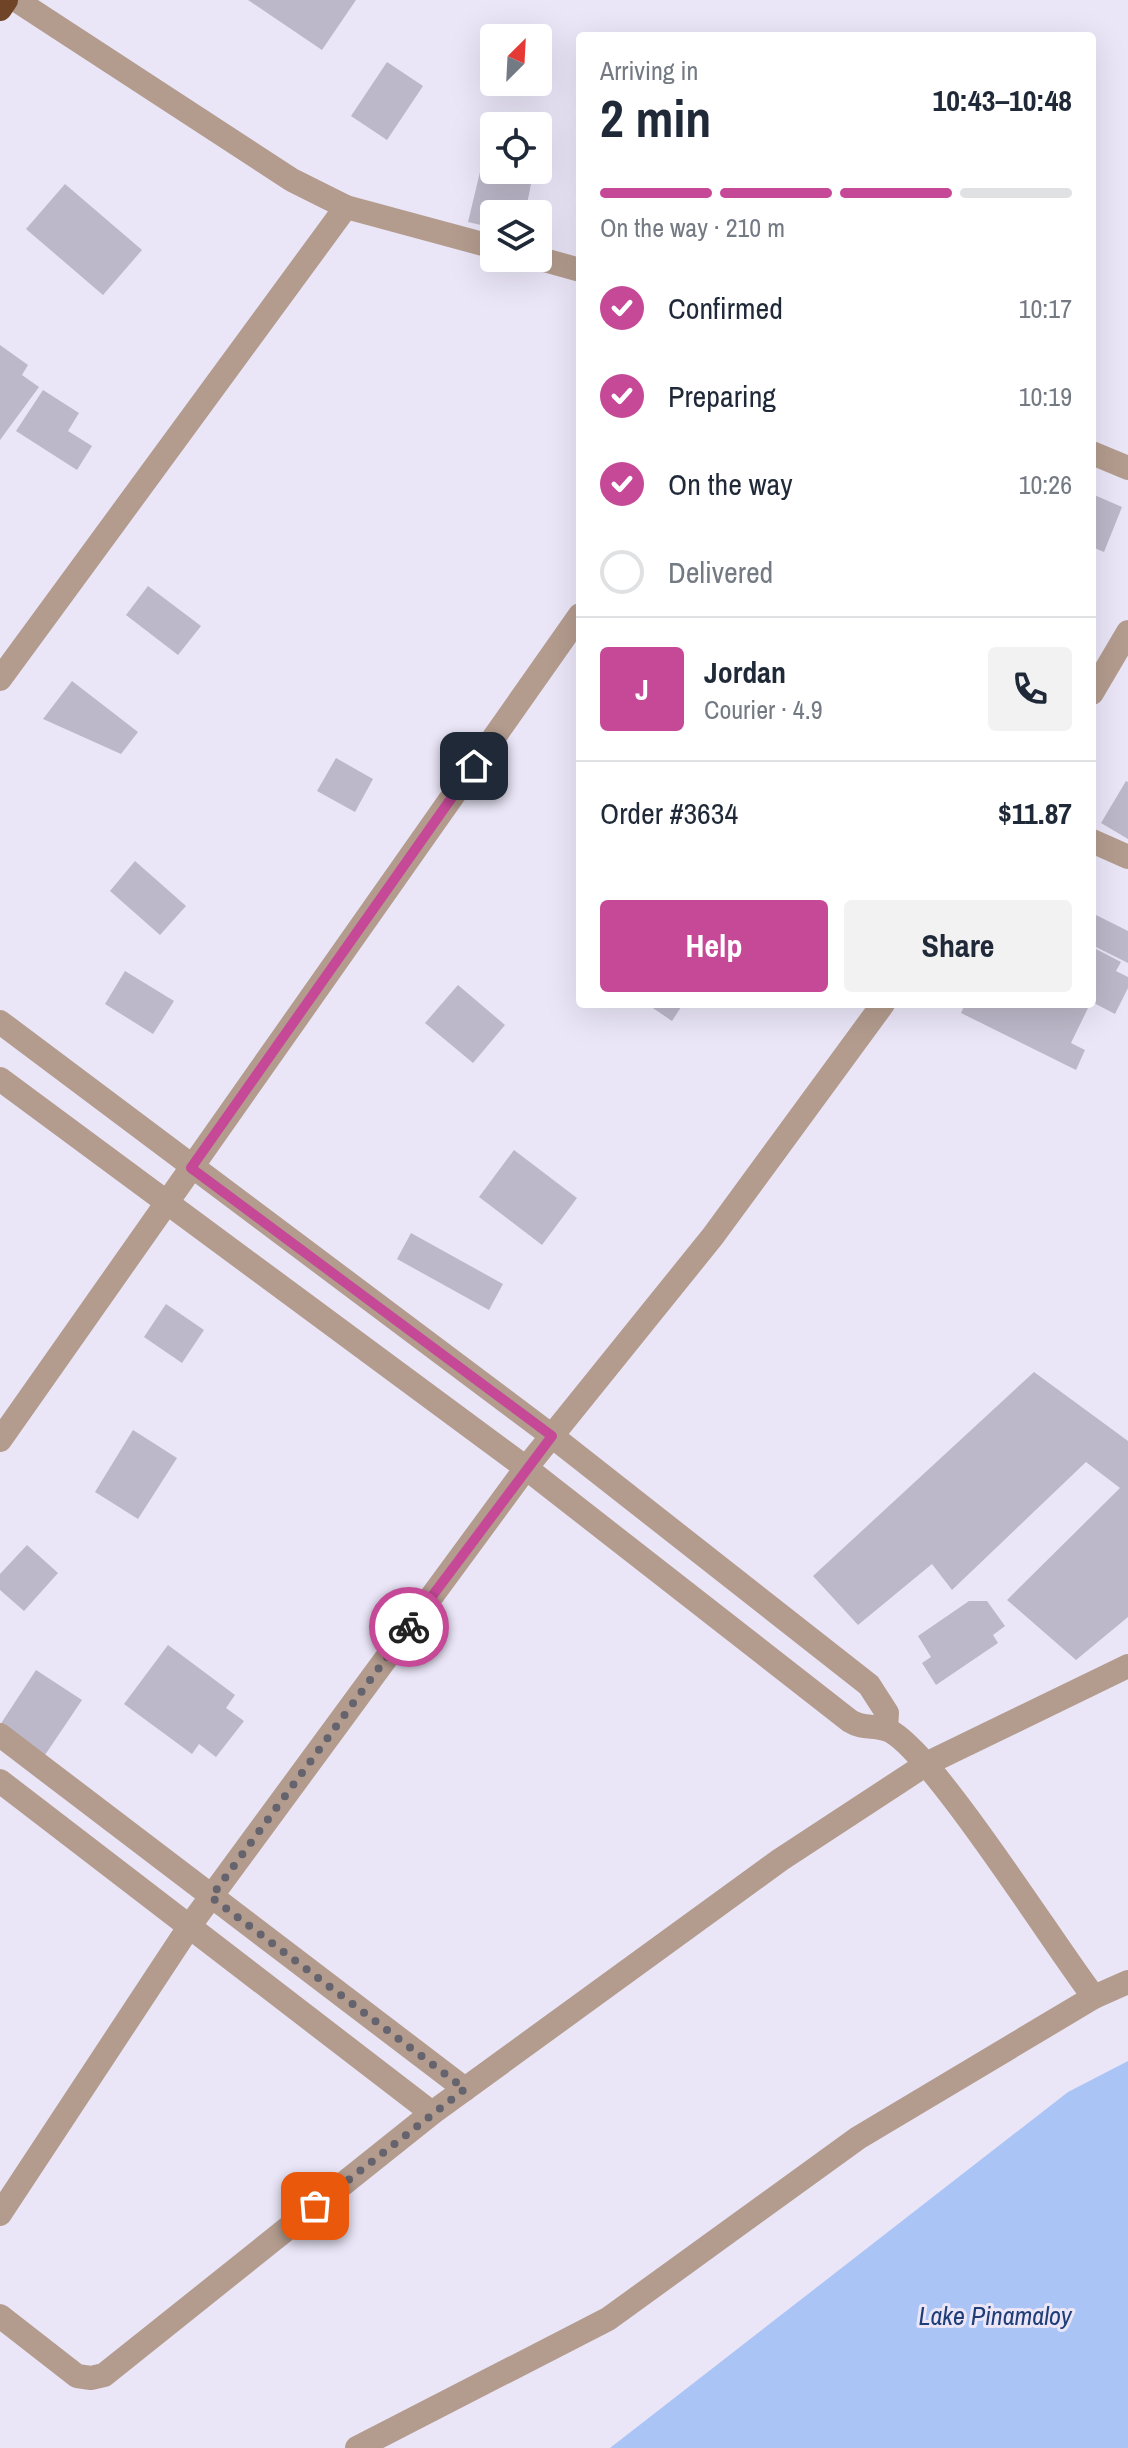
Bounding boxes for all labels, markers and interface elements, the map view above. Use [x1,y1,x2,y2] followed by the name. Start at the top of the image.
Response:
[480,24,552,96] north arrow
[480,24,552,272] map controls
[600,53,698,88] text: Arriving in
[933,80,1072,120] text: 10:43–10:48
[600,83,711,153] text: 2 min
[480,112,552,184] button: locate
[480,200,552,272] button: layers
[600,210,785,245] text: On the way · 210 m
[600,286,644,330] icon: check
[668,288,783,328] text: Confirmed
[1019,291,1072,326] text: 10:17
[600,374,644,418] icon: check
[668,376,776,416] text: Preparing
[1019,379,1072,414] text: 10:19
[600,462,644,506] icon: check
[668,464,792,504] text: On the way
[1019,467,1072,502] text: 10:26
[668,552,773,592] text: Delivered
[988,647,1072,731] button: phone
[704,652,786,692] text: Jordan
[635,669,649,709] text: J
[704,692,823,727] text: Courier · 4.9
[440,732,508,800] pin
[452,744,496,788] icon: home
[600,793,738,833] text: Order #3634
[998,793,1072,833] text: $11.87
[600,900,828,992] button: Help
[844,900,1072,992] button: Share
[369,1587,449,1667] courier
[387,1605,431,1649] icon: bike
[281,2172,349,2240] pin
[293,2184,337,2228] icon: bag
[919,2298,1073,2333] water label: Lake Pinamaloy

